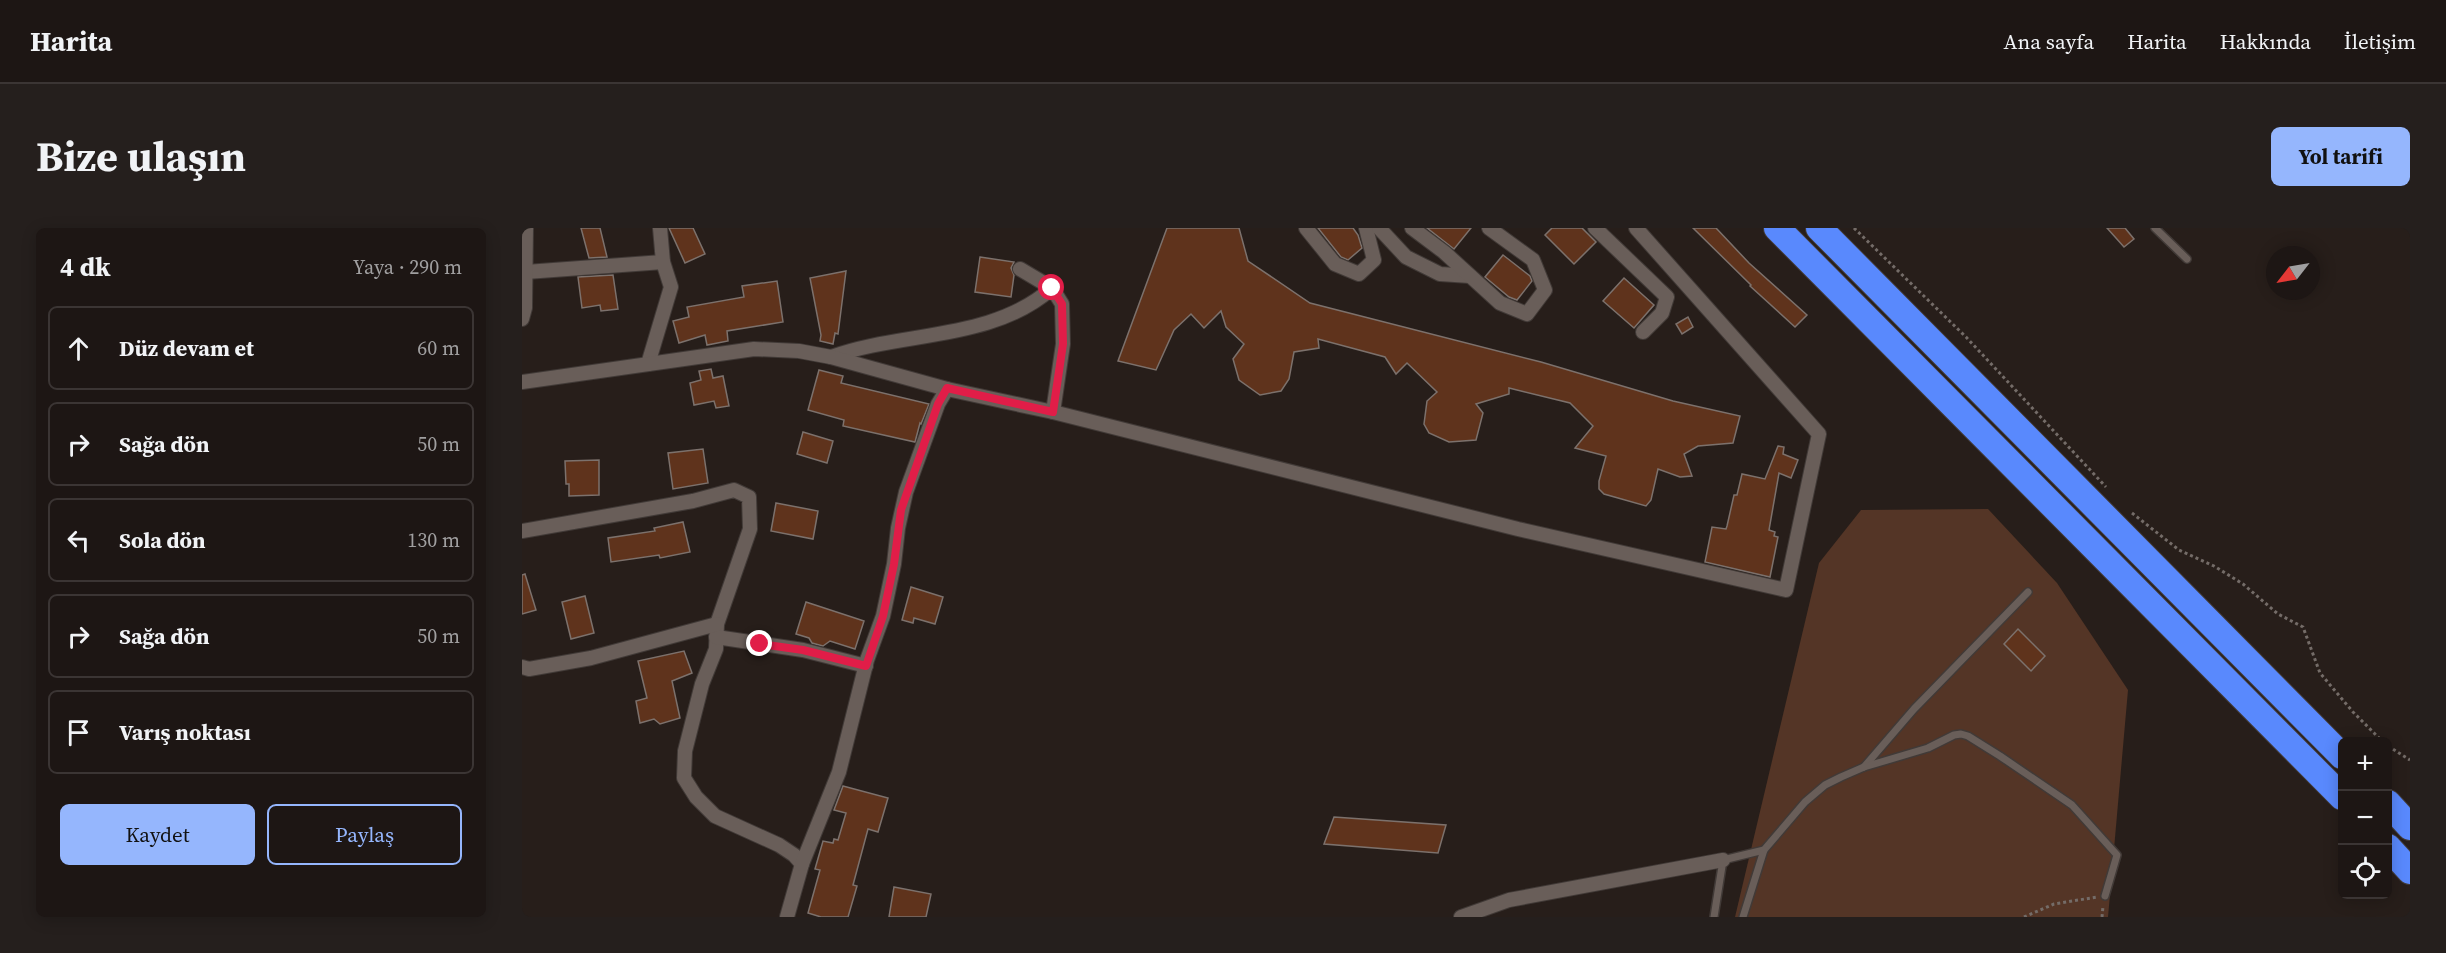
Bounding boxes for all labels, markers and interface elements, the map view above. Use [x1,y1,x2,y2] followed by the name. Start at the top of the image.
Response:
[30,22,112,60] text: Harita
[2004,27,2094,56] text: Ana sayfa
[2127,27,2187,56] text: Harita
[2220,27,2311,56] text: Hakkında
[2344,27,2416,56] text: İletişim
[36,127,246,185] text: Bize ulaşın
[2271,127,2410,186] button: Yol tarifi
[2266,246,2320,300] north arrow
[60,249,111,285] text: 4 dk
[353,253,462,281] text: Yaya · 290 m
[1038,274,1064,300] route start
[62,332,95,365] icon: ahead
[119,333,254,363] text: Düz devam et
[417,334,460,362] text: 60 m
[62,428,95,461] icon: right
[119,429,209,459] text: Sağa dön
[417,430,460,458] text: 50 m
[62,524,95,557] icon: left
[119,525,206,555] text: Sola dön
[407,526,460,554] text: 130 m
[62,620,95,653] icon: right
[119,621,209,651] text: Sağa dön
[417,622,460,650] text: 50 m
[746,630,772,656] route end
[62,716,95,749] icon: arrive
[119,717,251,747] text: Varış noktası
[2338,737,2392,899] map controls
[2338,737,2392,791] button: +
[2338,791,2392,845] button: −
[60,804,255,865] button: Kaydet
[267,804,462,865] button: Paylaş
[2338,845,2392,899] button: locate

